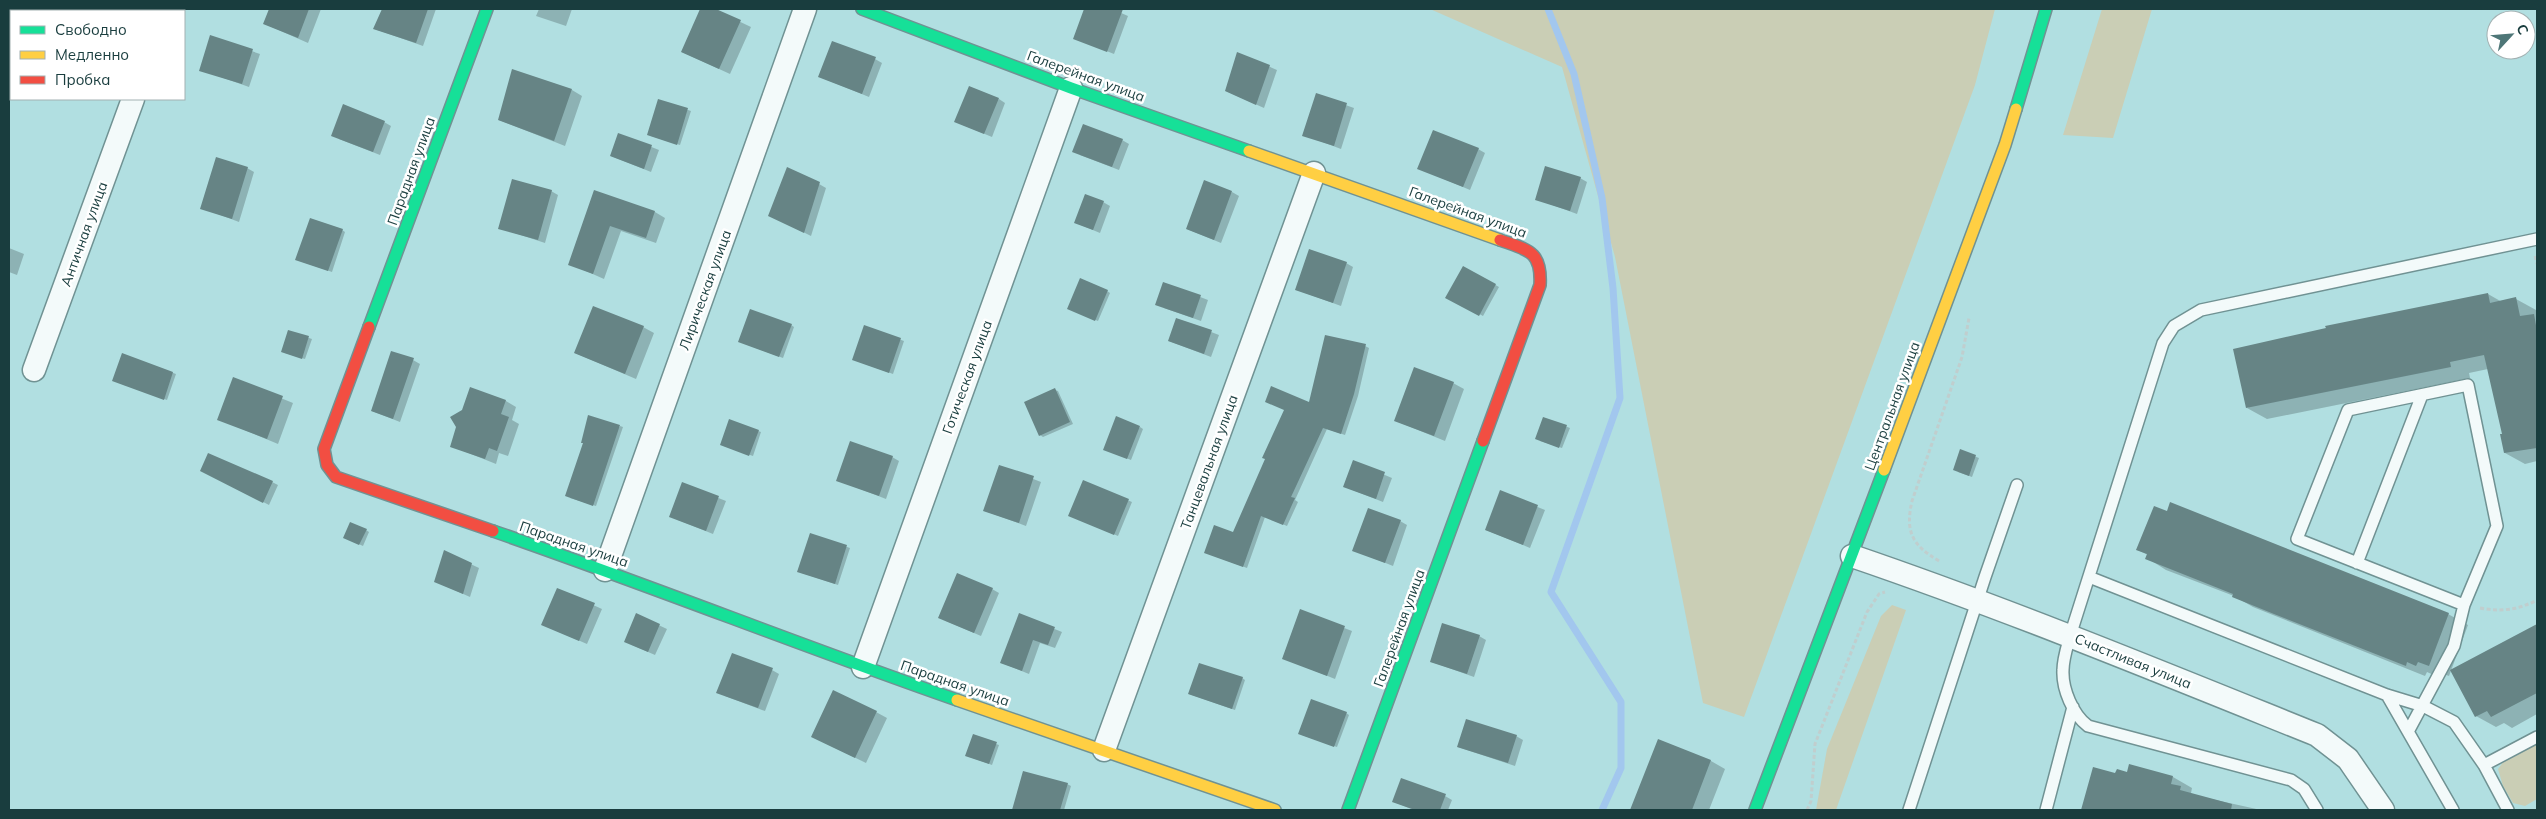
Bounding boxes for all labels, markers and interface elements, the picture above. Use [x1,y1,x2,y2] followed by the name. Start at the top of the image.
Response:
[10,10,185,100] legend
[2486,10,2536,60] north arrow
[55,20,127,39] text: Свободно
[2512,21,2533,38] text: С
[55,45,129,64] text: Медленно
[1025,46,1147,106] street label: Галерейная улица
[55,70,110,89] text: Пробка
[383,114,439,228] street label: Парадная улица
[57,179,111,289] street label: Античная улица
[1407,182,1529,242] street label: Галерейная улица
[675,227,735,353] street label: Лирическая улица
[938,318,996,436] street label: Готическая улица
[1860,339,1924,473] street label: Центральная улица
[1176,392,1242,532] street label: Танцевальная улица
[517,517,631,571] street label: Парадная улица
[1369,567,1429,689] street label: Галерейная улица
[2072,629,2194,693] street label: Счастливая улица
[898,656,1012,710] street label: Парадная улица

